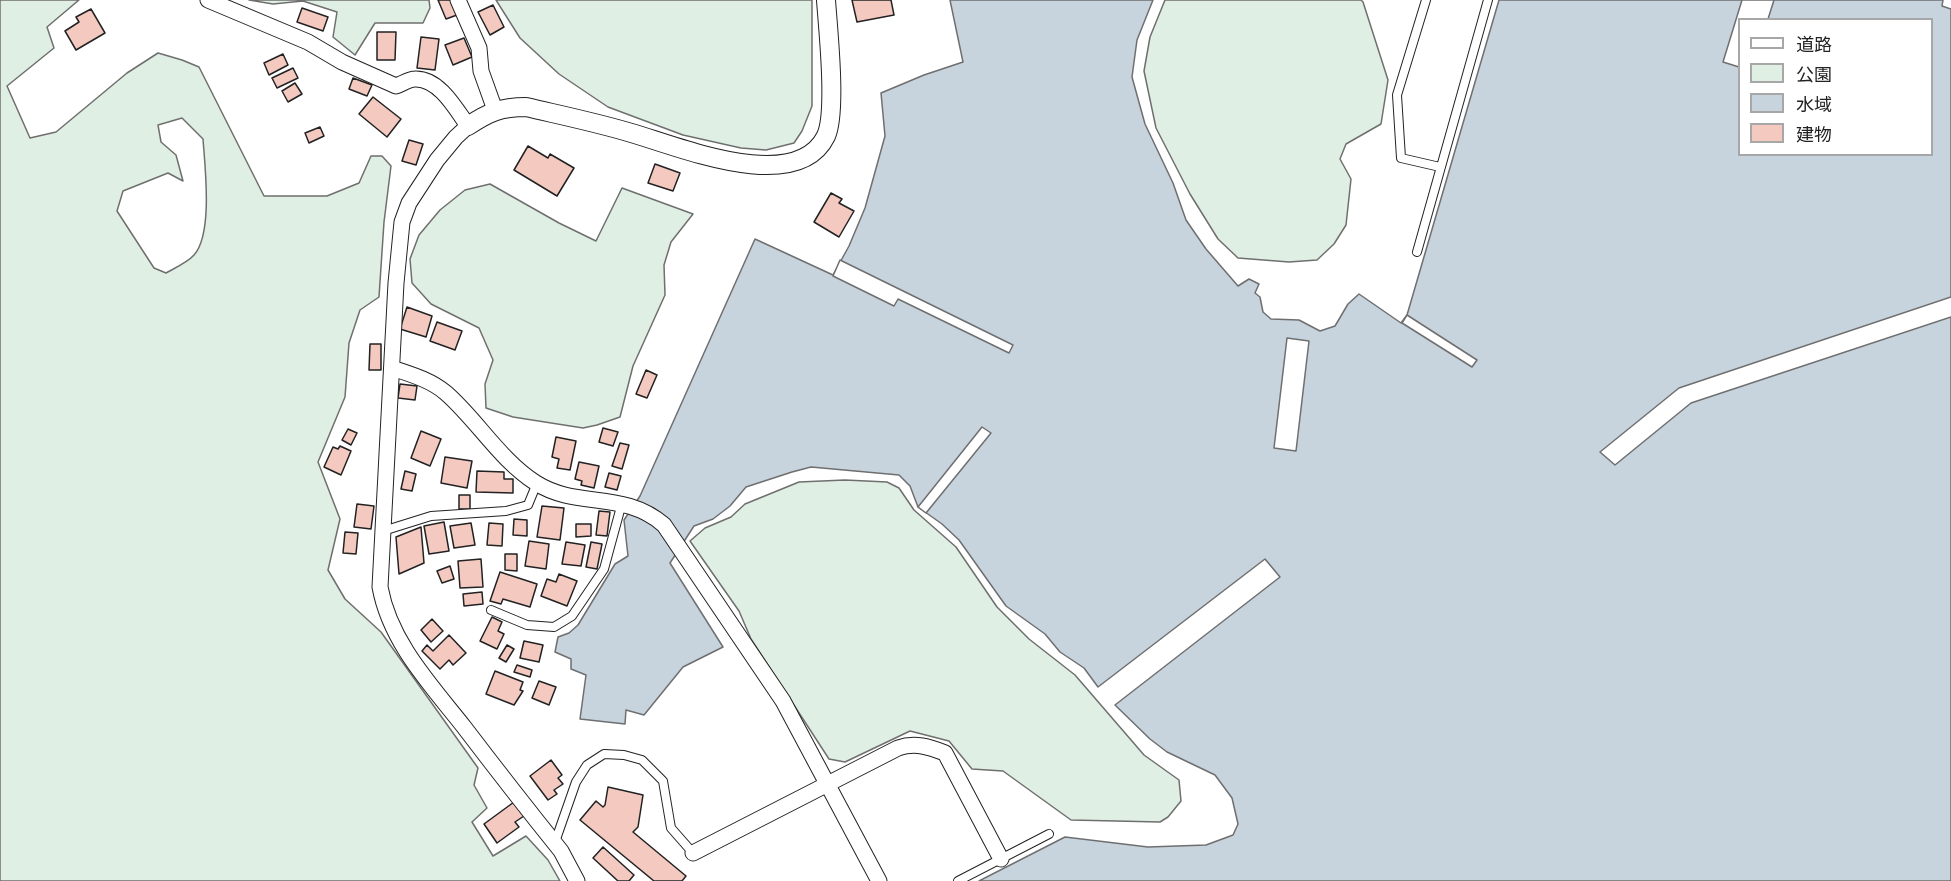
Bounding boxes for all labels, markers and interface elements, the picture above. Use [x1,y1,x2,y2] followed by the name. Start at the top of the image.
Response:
[1738,18,1933,156] legend
[1796,34,1832,55] text: 道路
[1796,64,1832,85] text: 公園
[1796,94,1832,115] text: 水域
[1796,124,1832,145] text: 建物

